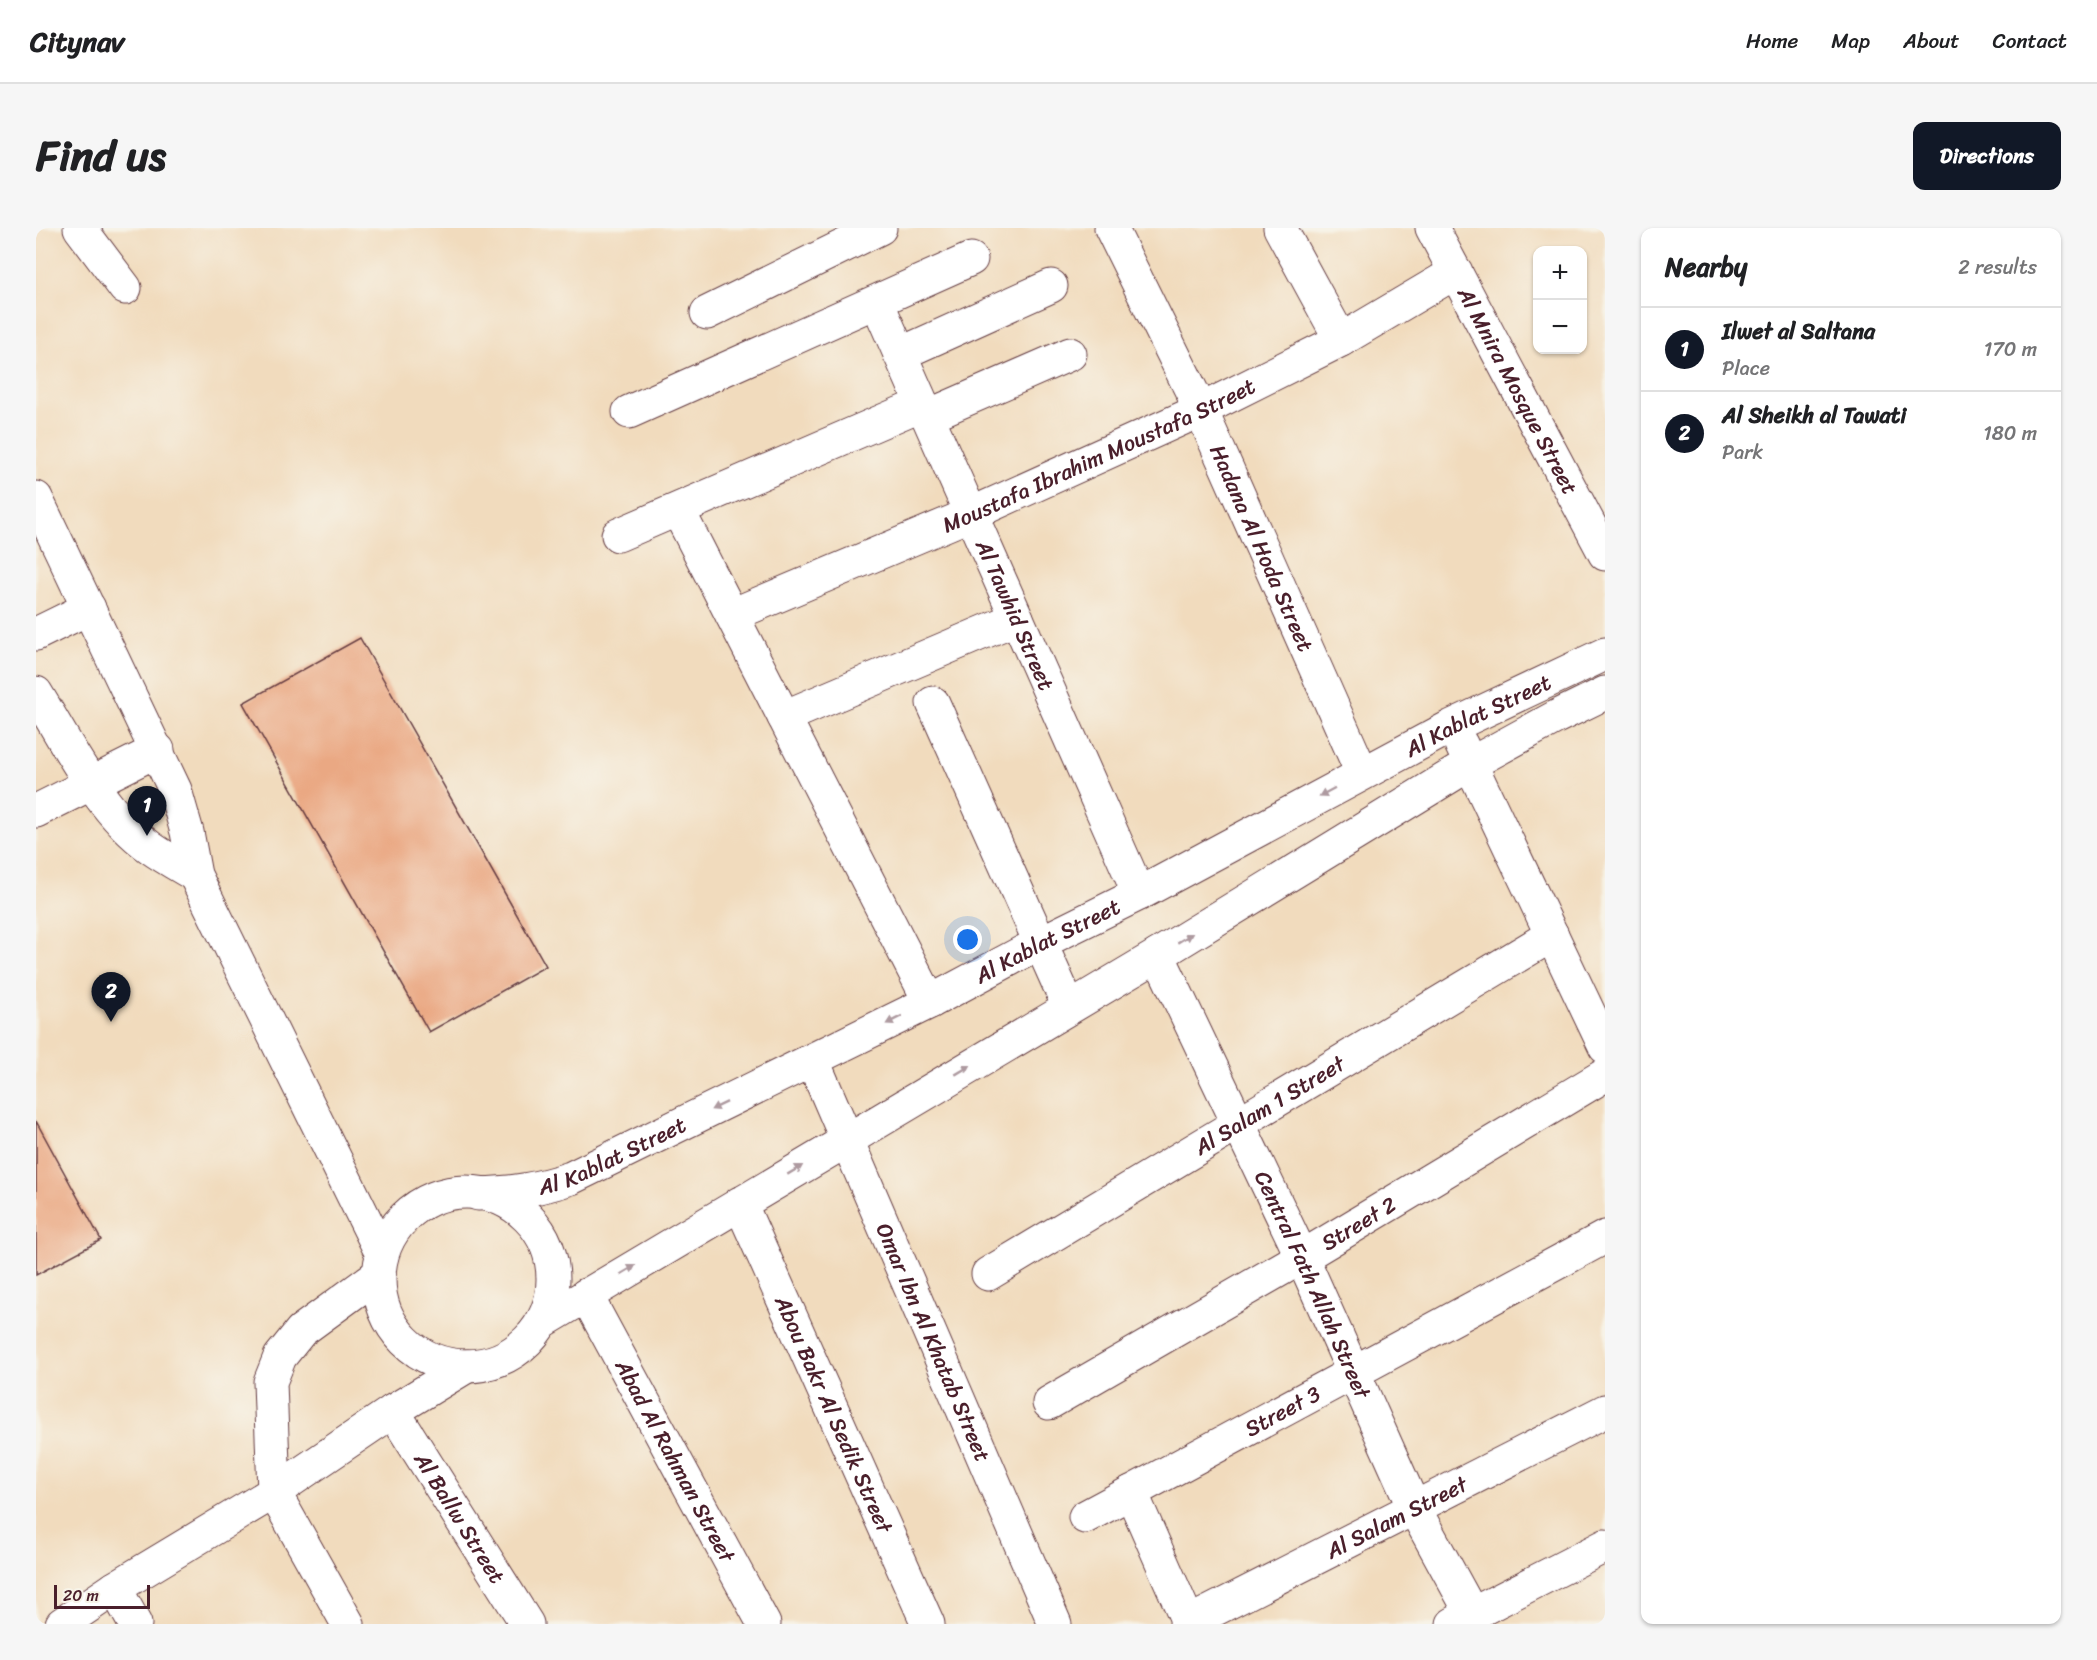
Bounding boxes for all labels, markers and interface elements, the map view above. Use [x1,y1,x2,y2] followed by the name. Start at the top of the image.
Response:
[30,17,124,66] text: Citynav
[1746,22,1798,60] text: Home
[1831,22,1870,60] text: Map
[1903,22,1960,60] text: About
[1993,22,2067,60] text: Contact
[36,119,166,193] text: Find us
[1913,122,2061,190] button: Directions
[1665,244,1747,290] text: Nearby
[1533,246,1587,354] map controls
[1533,246,1587,300] button: +
[1958,250,2037,285] text: 2 results
[1446,279,1590,502] street label: Al Mnira Mosque Street
[1533,300,1587,354] button: −
[1722,312,1875,351] text: Ilwet al Saltana
[1680,332,1689,367] text: 1
[1984,332,2037,367] text: 170 m
[1722,351,1770,386] text: Place
[936,366,1262,544] street label: Moustafa Ibrahim Moustafa Street
[1722,396,1906,435] text: Al Sheikh al Tawati
[1679,416,1690,451] text: 2
[1983,416,2037,451] text: 180 m
[1722,435,1763,470] text: Park
[1199,438,1326,658] street label: Hadana Al Hoda Street
[964,532,1066,697] street label: Al Tawhid Street
[1396,662,1558,768] street label: Al Kablat Street
[128,786,166,836] pin: 1
[1318,787,1335,797] one-way arrow
[966,887,1127,995] street label: Al Kablat Street
[953,925,982,954] your location
[1177,933,1193,944] one-way arrow
[92,972,130,1022] pin: 2
[886,1015,903,1024] one-way arrow
[1185,1044,1353,1166] street label: Al Salam 1 Street
[955,1064,971,1075] one-way arrow
[711,1101,728,1110] one-way arrow
[533,1105,693,1206] street label: Al Kablat Street
[787,1164,803,1175] one-way arrow
[1244,1164,1383,1406] street label: Central Fath Allah Street
[1313,1185,1404,1261] street label: Street 2
[865,1216,1003,1468] street label: Omar Ibn Al Khatab Street
[620,1264,636,1275] one-way arrow
[764,1288,905,1540] street label: Abou Bakr Al Sedik Street
[604,1351,747,1570] street label: Abad Al Rahman Street
[1237,1374,1327,1447] street label: Street 3
[403,1443,517,1592] street label: Al Ballw Street
[1318,1464,1475,1570] street label: Al Salam Street
[63,1581,99,1610] text: 20 m
[54,1582,150,1610] scale bar

